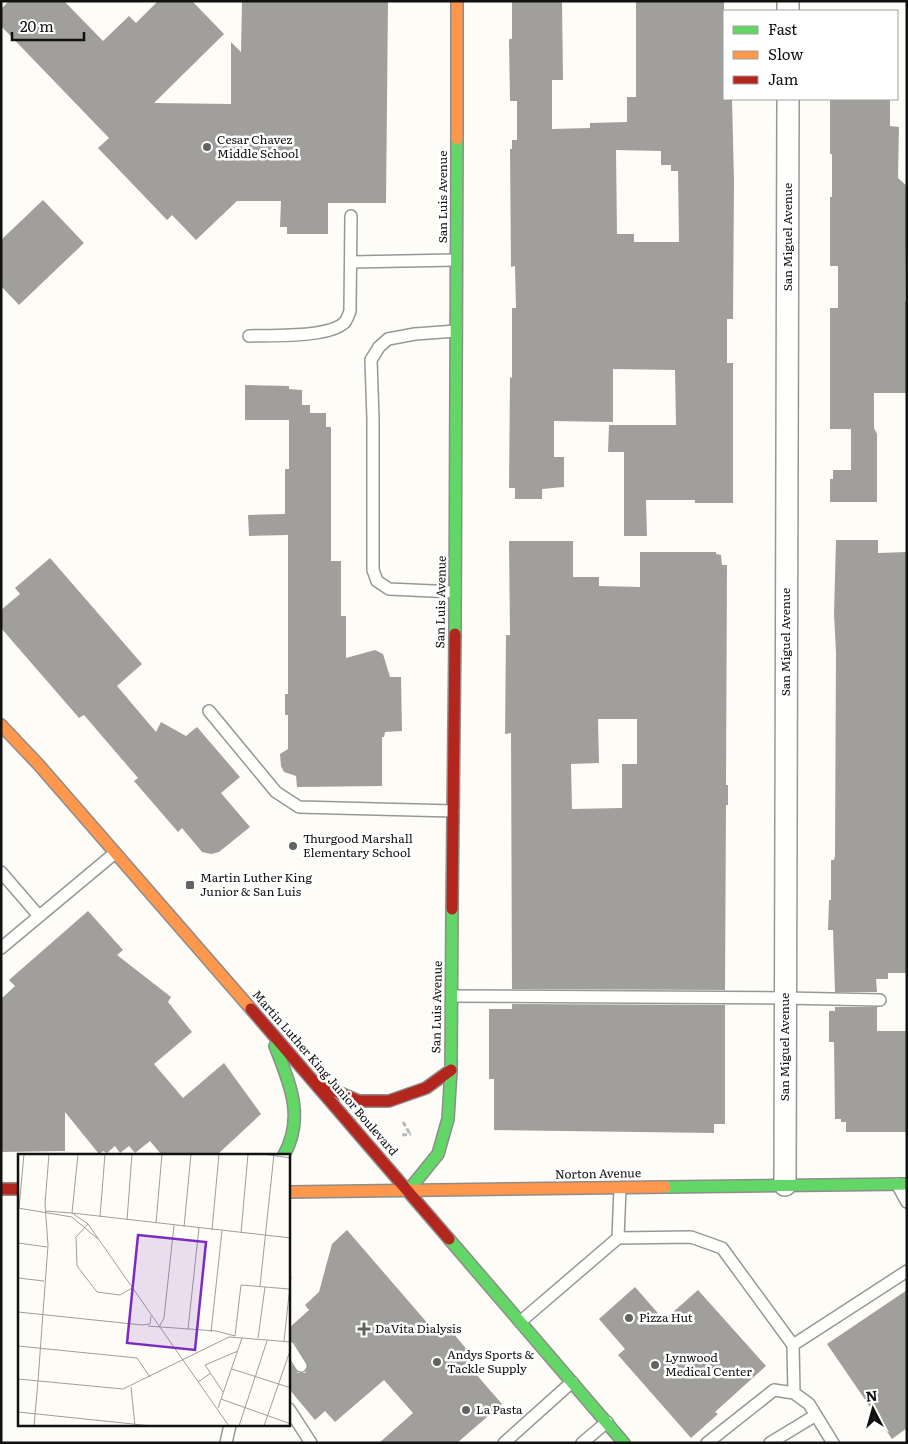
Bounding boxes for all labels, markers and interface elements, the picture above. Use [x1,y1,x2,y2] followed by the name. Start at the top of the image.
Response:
[12,10,85,42] scale bar
[723,10,898,100] legend
[20,14,54,37] text: 20 m
[768,17,797,40] text: Fast
[768,42,803,65] text: Slow
[768,67,799,90] text: Jam
[217,130,299,162] place label: Cesar Chavez Middle School
[201,141,213,153] marker: Cesar Chavez Middle School
[433,151,451,243] street label: San Luis Avenue
[778,183,796,291] street label: San Miguel Avenue
[430,555,450,648] street label: San Luis Avenue
[776,588,794,696] street label: San Miguel Avenue
[303,829,413,861] place label: Thurgood Marshall Elementary School
[287,840,299,852] marker: Thurgood Marshall Elementary School
[200,868,313,900] place label: Martin Luther King Junior & San Luis
[184,879,196,891] marker: Martin Luther King Junior & San Luis
[426,960,446,1053] street label: San Luis Avenue
[249,986,403,1160] street label: Martin Luther King Junior Boulevard
[775,993,793,1101] street label: San Miguel Avenue
[18,1154,290,1426] inset map
[555,1163,641,1183] street label: Norton Avenue
[639,1308,693,1326] place label: Pizza Hut
[623,1312,635,1324] marker: Pizza Hut
[375,1319,462,1337] place label: DaVita Dialysis
[357,1322,371,1336] marker: DaVita Dialysis
[447,1345,534,1377] place label: Andys Sports & Tackle Supply
[665,1348,752,1380] place label: Lynwood Medical Center
[431,1356,443,1368] marker: Andys Sports & Tackle Supply
[649,1359,661,1371] marker: Lynwood Medical Center
[848,1384,898,1434] north arrow
[865,1384,879,1406] text: N
[476,1400,523,1418] place label: La Pasta
[460,1404,472,1416] marker: La Pasta

